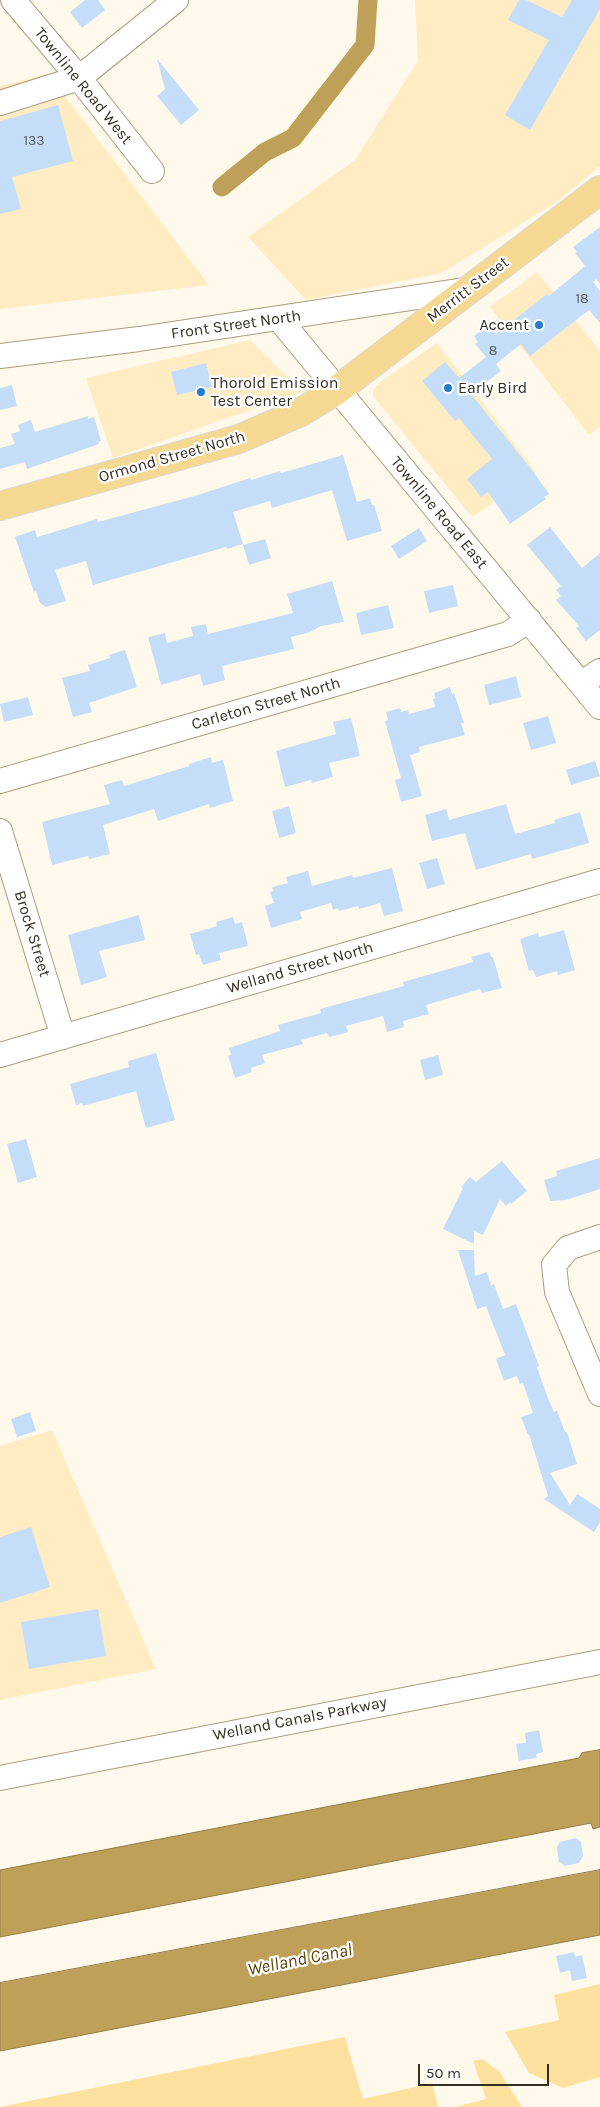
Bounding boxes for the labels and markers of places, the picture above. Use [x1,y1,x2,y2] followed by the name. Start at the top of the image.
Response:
[479,315,529,335] place label: Accent
[533,319,545,331] marker: Accent
[211,373,338,411] place label: Thorold Emission Test Center
[458,378,527,398] place label: Early Bird
[442,382,454,394] marker: Early Bird
[195,386,207,398] marker: Thorold Emission Test Center

